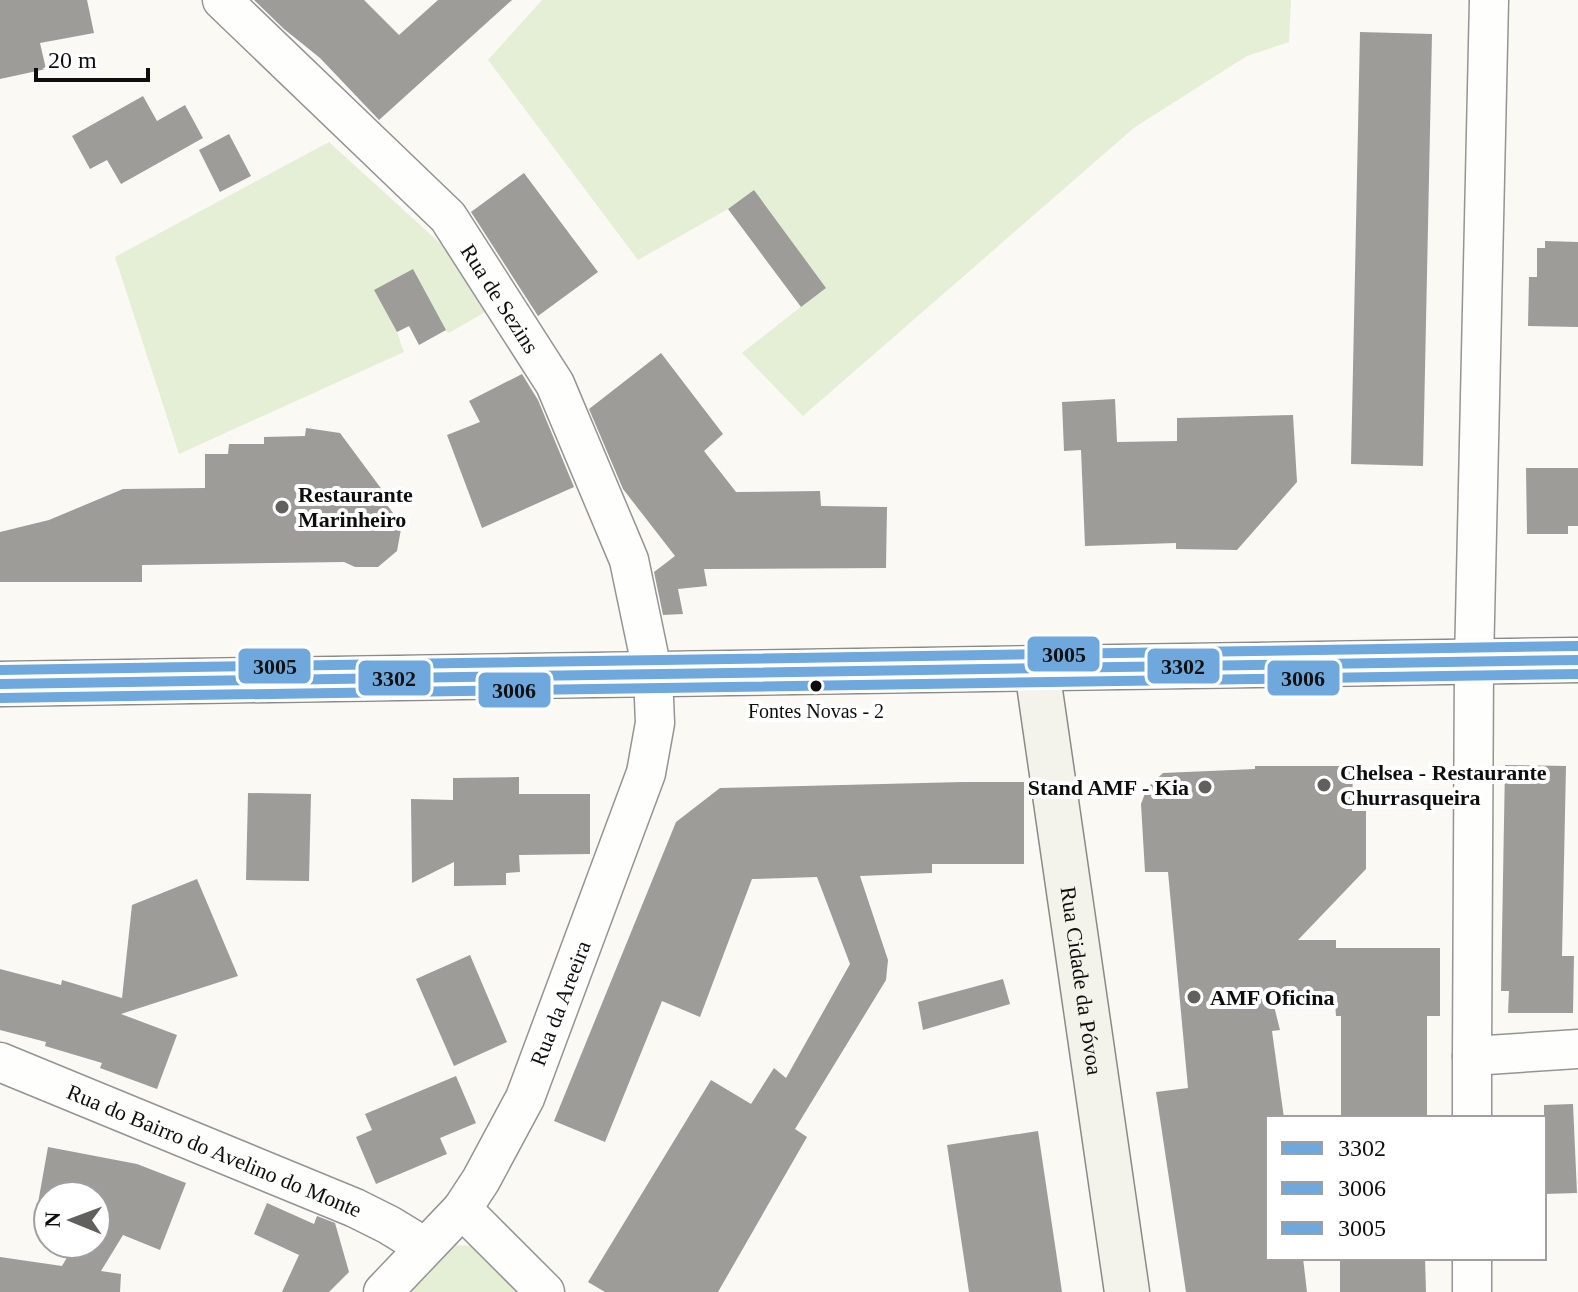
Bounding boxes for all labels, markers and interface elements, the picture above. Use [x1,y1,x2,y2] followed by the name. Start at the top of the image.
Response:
[36,32,148,82] scale bar
[48,47,97,73] text: 20 m
[456,239,544,358] street label: Rua de Sezins
[298,482,413,532] place label: Restaurante Marinheiro
[273,498,291,516] marker: Restaurante Marinheiro
[1026,635,1101,673] line badge: 3005
[1042,642,1086,667] text: 3005
[237,647,312,685] line badge: 3005
[1146,647,1221,685] line badge: 3302
[253,654,297,679] text: 3005
[1161,654,1205,679] text: 3302
[357,659,432,697] line badge: 3302
[1266,659,1341,697] line badge: 3006
[372,666,416,691] text: 3302
[1281,666,1325,691] text: 3006
[477,671,552,709] line badge: 3006
[492,678,536,703] text: 3006
[808,678,824,694] marker: Fontes Novas - 2
[748,700,884,722] place label: Fontes Novas - 2
[1340,760,1547,810] place label: Chelsea - Restaurante Churrasqueira
[1028,775,1189,800] place label: Stand AMF - Kia
[1315,776,1333,794] marker: Chelsea - Restaurante Churrasqueira
[1196,778,1214,796] marker: Stand AMF - Kia
[1055,885,1107,1077] street label: Rua Cidade da Póvoa
[525,937,596,1069] street label: Rua da Areeira
[1210,985,1334,1010] place label: AMF Oficina
[1185,988,1203,1006] marker: AMF Oficina
[63,1079,366,1222] street label: Rua do Bairro do Avelino do Monte
[1266,1116,1546,1260] legend
[1338,1135,1386,1161] text: 3302
[1338,1175,1386,1201] text: 3006
[32,1180,112,1260] north arrow
[40,1211,65,1228] text: N
[1338,1215,1386,1241] text: 3005

